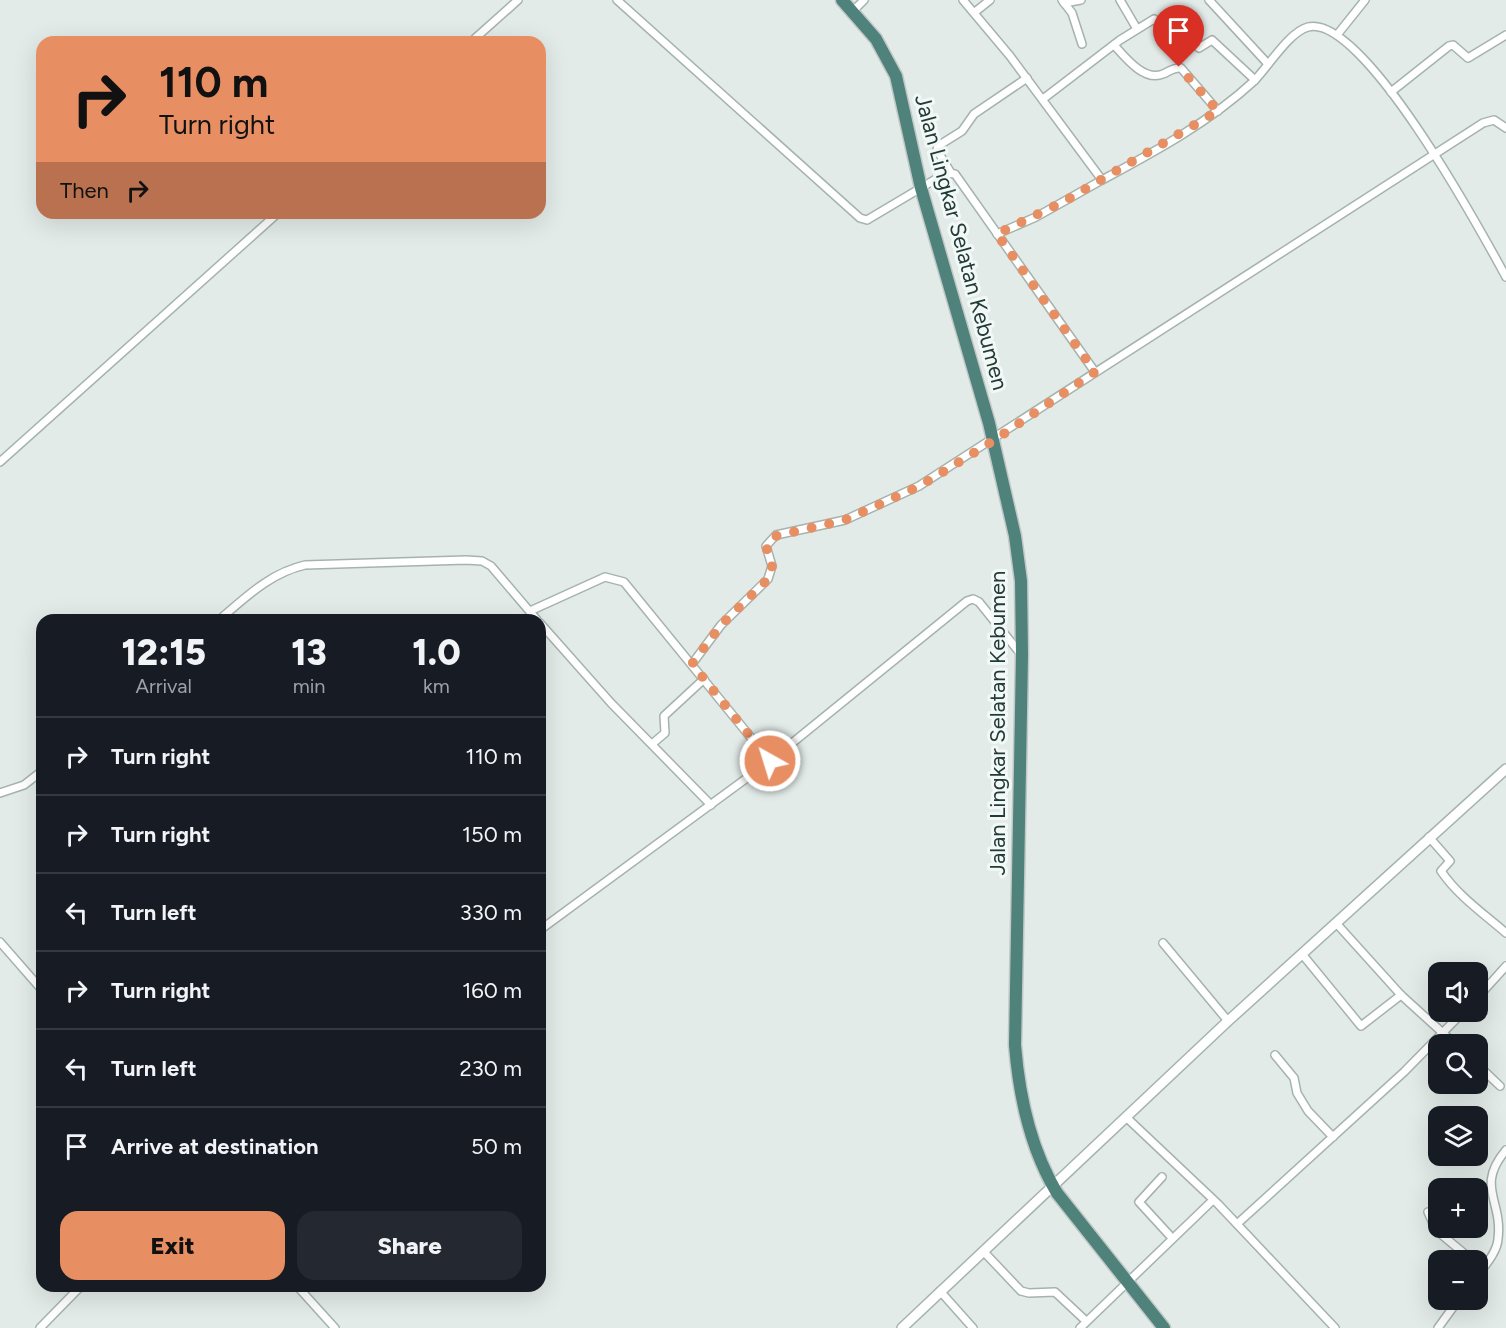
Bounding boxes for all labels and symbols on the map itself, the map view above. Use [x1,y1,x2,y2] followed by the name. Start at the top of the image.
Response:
[1153,5,1204,67] pin
[909,91,1014,393] street label: Jalan Lingkar Selatan Kebumen
[984,571,1011,875] street label: Jalan Lingkar Selatan Kebumen
[738,729,802,793] position arrow

